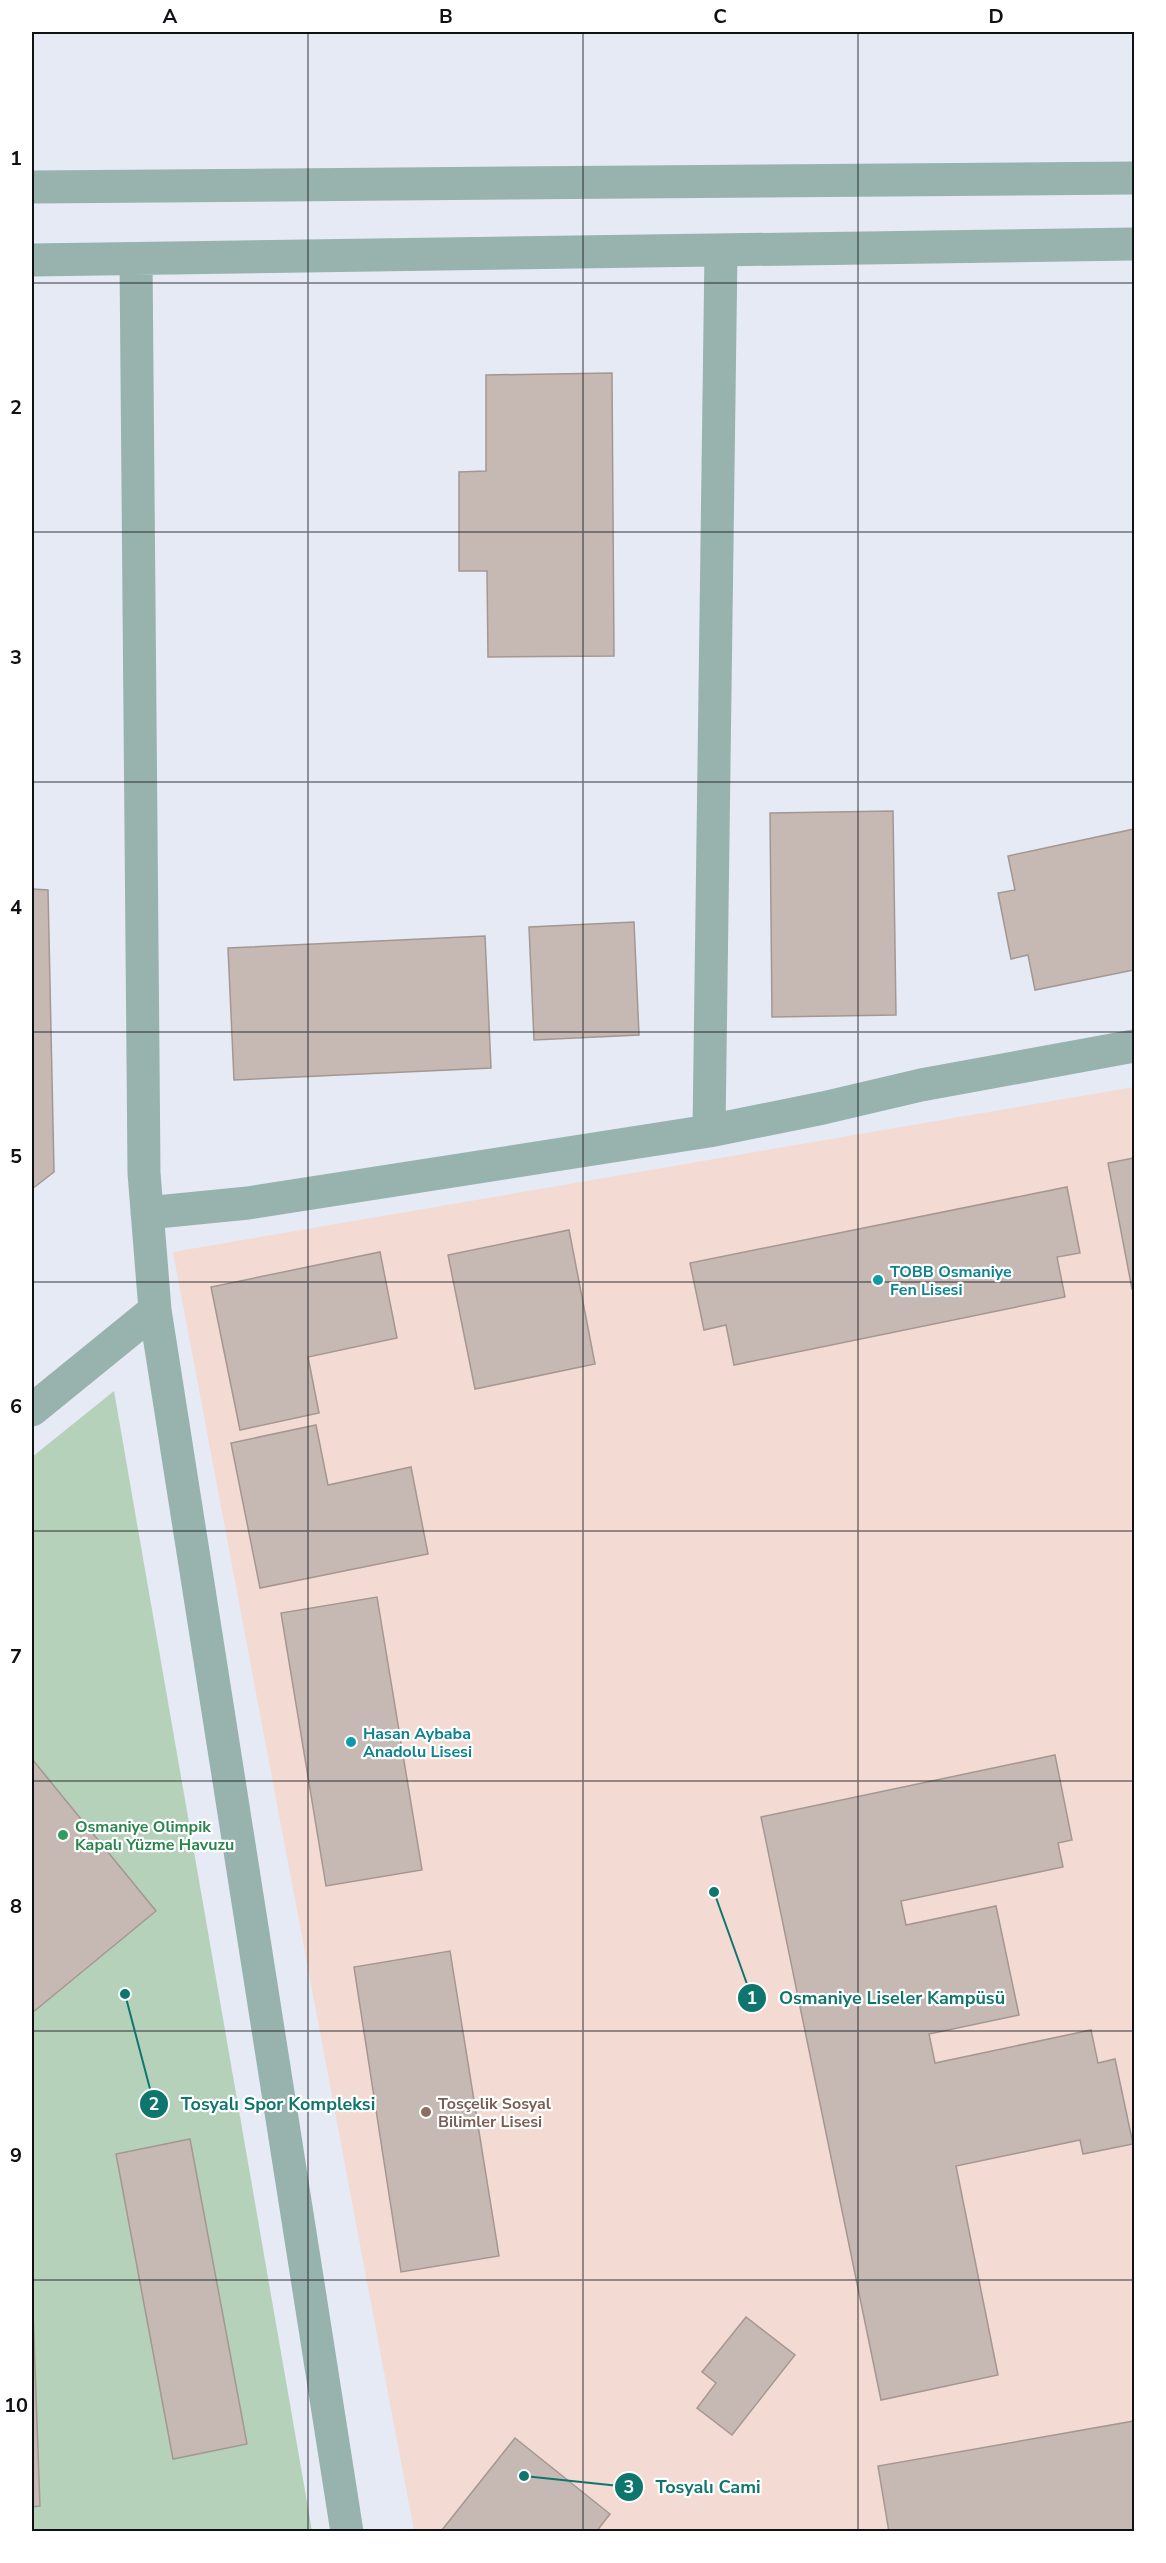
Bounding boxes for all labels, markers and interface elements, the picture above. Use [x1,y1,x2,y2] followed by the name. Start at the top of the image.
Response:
[163,3,178,30] text: A
[439,3,453,30] text: B
[713,3,727,30] text: C
[988,3,1004,30] text: D
[10,145,22,172] text: 1
[10,394,22,421] text: 2
[10,644,22,671] text: 3
[10,894,22,921] text: 4
[10,1143,22,1170] text: 5
[890,1261,1012,1301] place label: TOBB Osmaniye Fen Lisesi
[871,1273,885,1287] marker: TOBB Osmaniye Fen Lisesi
[10,1393,22,1420] text: 6
[10,1643,22,1670] text: 7
[363,1723,472,1763] place label: Hasan Aybaba Anadolu Lisesi
[344,1735,358,1749] marker: Hasan Aybaba Anadolu Lisesi
[75,1816,234,1856] place label: Osmaniye Olimpik Kapalı Yüzme Havuzu
[56,1828,70,1842] marker: Osmaniye Olimpik Kapalı Yüzme Havuzu
[10,1893,22,1920] text: 8
[737,1980,1017,2016] callout: Osmaniye Liseler Kampüsü
[747,1986,757,2010] text: 1
[779,1986,1005,2010] text: Osmaniye Liseler Kampüsü
[139,2086,388,2122] callout: Tosyalı Spor Kompleksi
[149,2092,159,2116] text: 2
[181,2092,375,2116] text: Tosyalı Spor Kompleksi
[438,2093,551,2133] place label: Tosçelik Sosyal Bilimler Lisesi
[419,2105,433,2119] marker: Tosçelik Sosyal Bilimler Lisesi
[10,2142,22,2169] text: 9
[4,2392,28,2419] text: 10
[614,2469,773,2505] callout: Tosyalı Cami
[624,2475,634,2499] text: 3
[655,2475,761,2499] text: Tosyalı Cami

